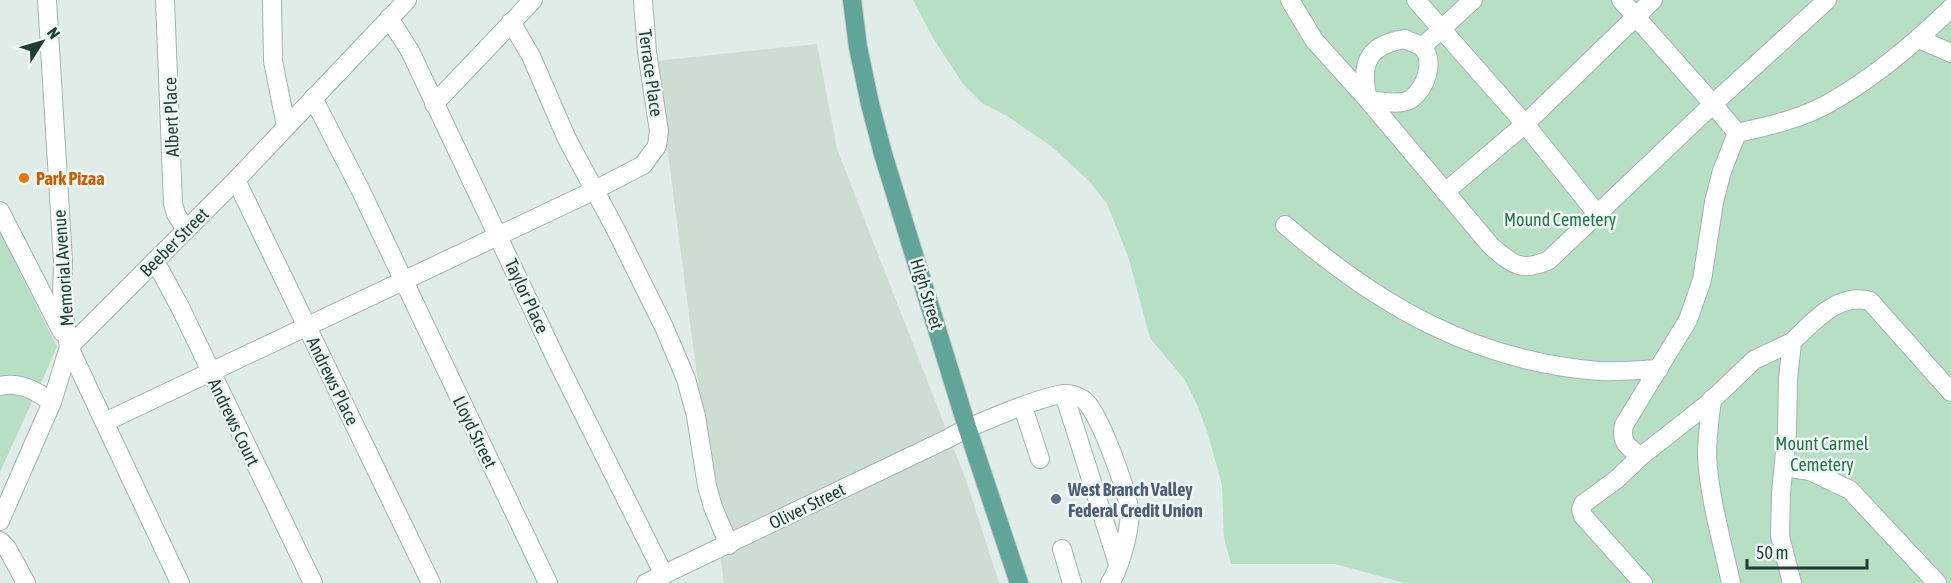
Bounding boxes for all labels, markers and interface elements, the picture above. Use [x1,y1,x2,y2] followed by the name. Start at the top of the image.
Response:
[12,12,72,72] north arrow
[44,24,64,42] text: N
[634,28,668,118] street label: Terrace Place
[159,77,183,157] street label: Albert Place
[36,168,105,189] place label: Park Pizaa
[17,171,31,185] marker: Park Pizaa
[135,203,213,281] street label: Beeber Street
[48,209,78,327] street label: Memorial Avenue
[1504,209,1616,230] park label: Mound Cemetery
[501,255,553,337] street label: Taylor Place
[906,256,948,332] street label: High Street
[303,333,363,429] street label: Andrews Place
[204,375,264,469] street label: Andrews Court
[449,393,501,471] street label: Lloyd Street
[1775,433,1869,475] park label: Mount Carmel Cemetery
[765,479,849,533] street label: Oliver Street
[1067,479,1203,521] place label: West Branch Valley Federal Credit Union
[1049,492,1063,506] marker: West Branch Valley Federal Credit Union
[1747,532,1867,570] scale bar
[1756,542,1788,563] text: 50 m

